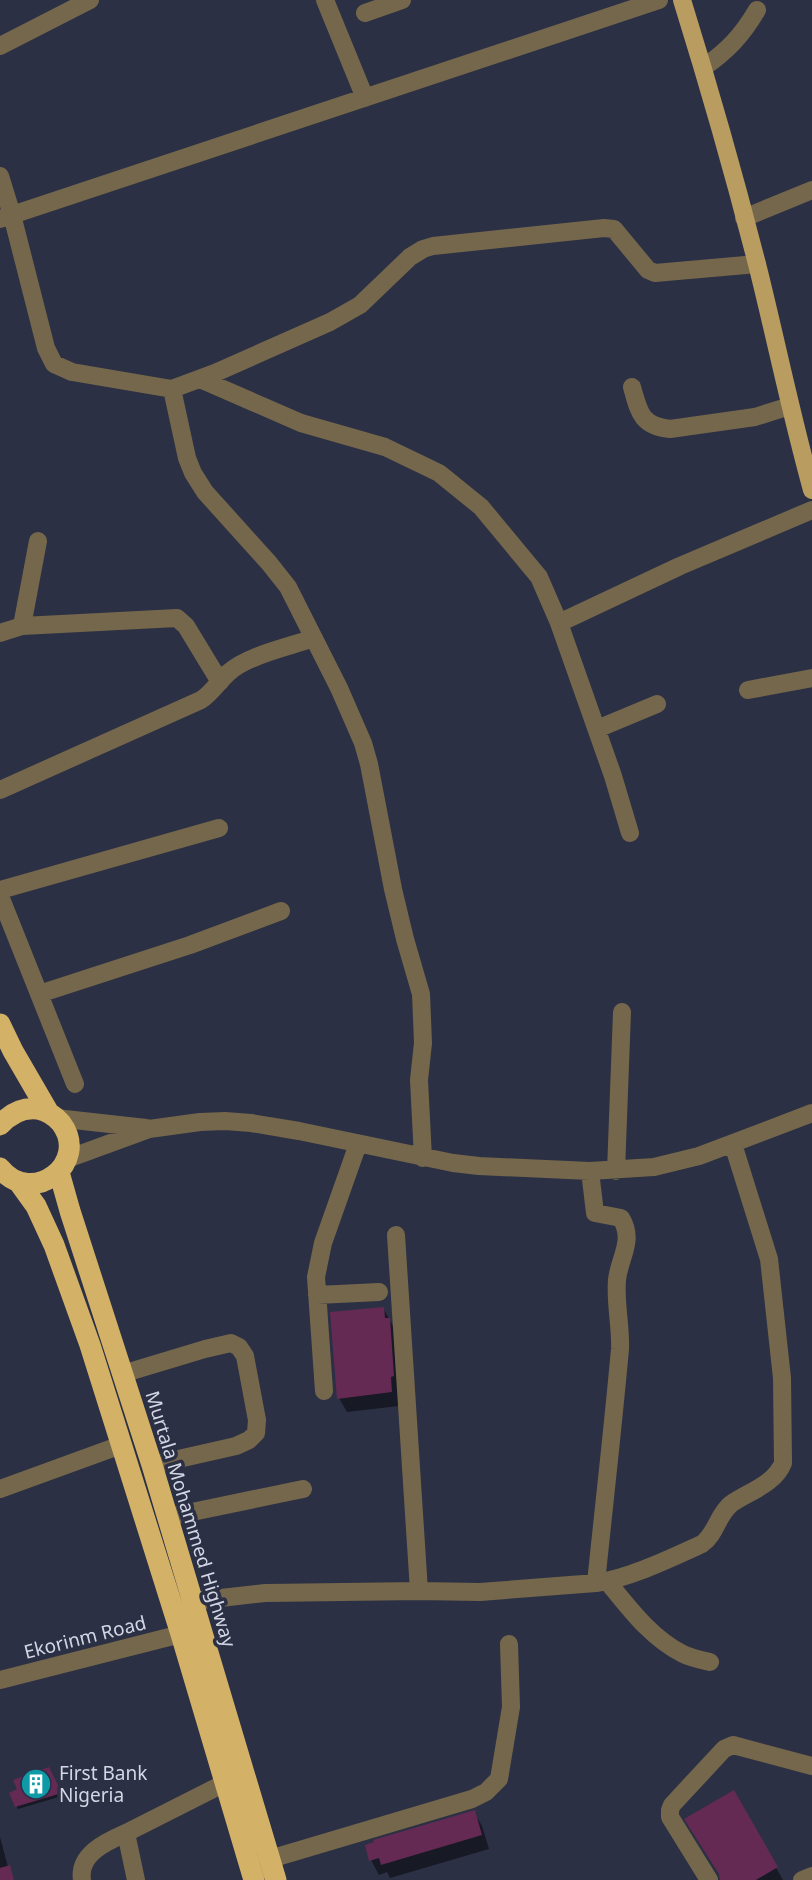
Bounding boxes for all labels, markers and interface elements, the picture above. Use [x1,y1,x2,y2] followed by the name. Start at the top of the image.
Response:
[140,1388,242,1651] street label: Murtala Mohammed Highway
[21,1609,149,1665] street label: Ekorinm Road
[59,1760,147,1808] place label: First Bank Nigeria
[19,1767,53,1801] building icon: First Bank Nigeria

